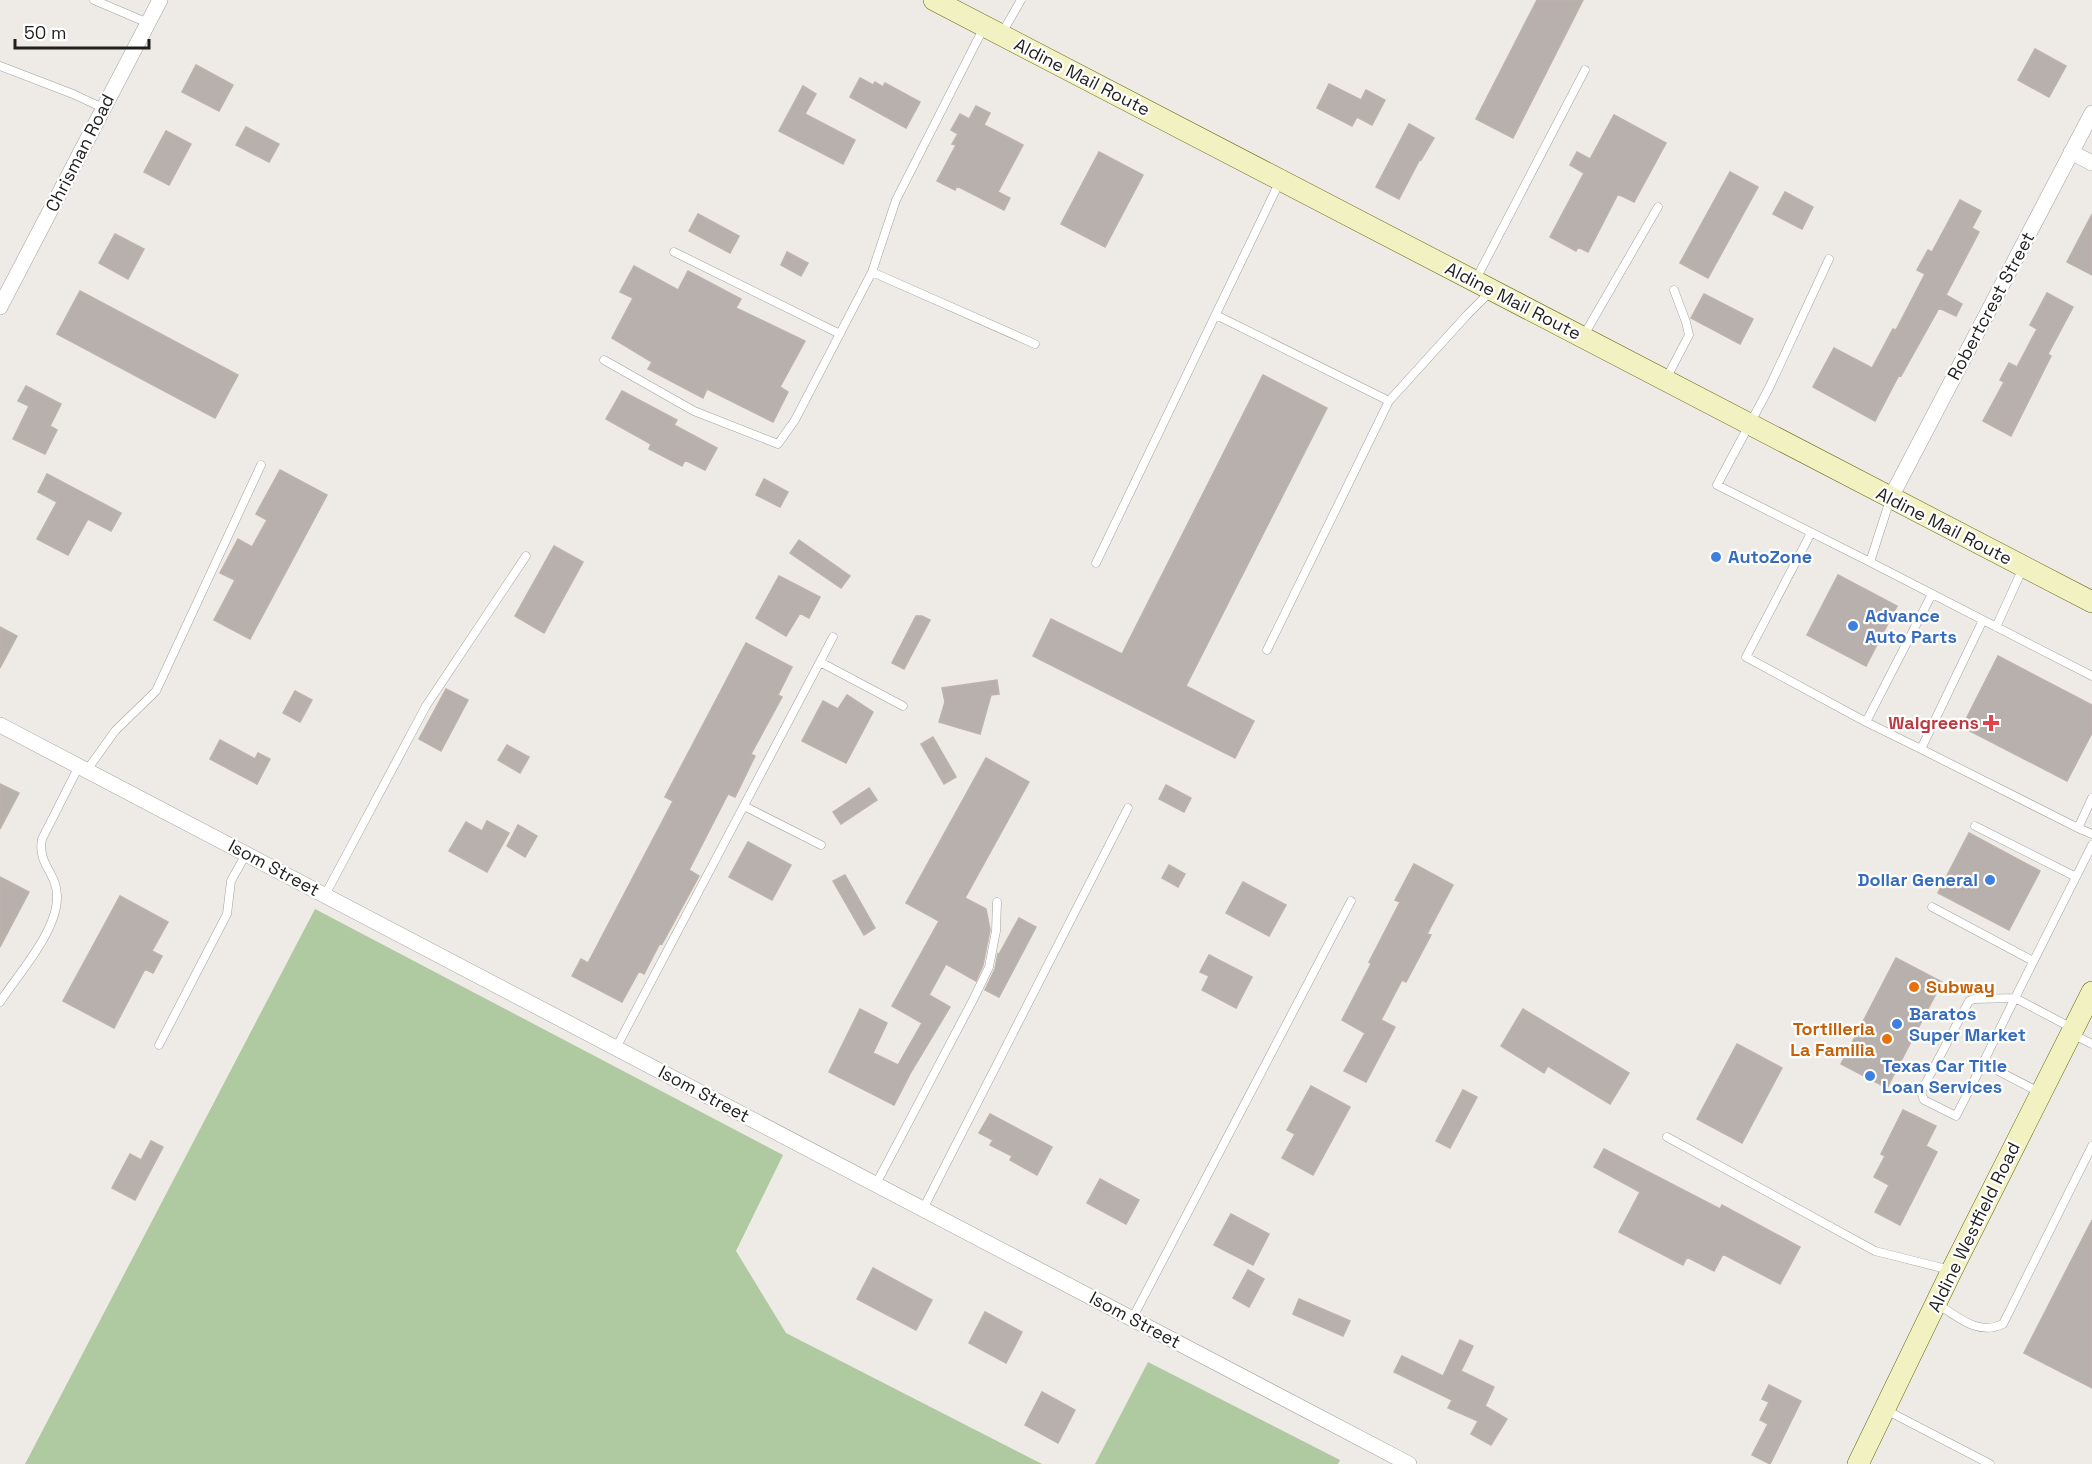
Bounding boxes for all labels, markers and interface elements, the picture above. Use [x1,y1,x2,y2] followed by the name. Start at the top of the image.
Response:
[15,12,148,50] scale bar
[24,21,66,44] text: 50 m
[1010,32,1154,121] street label: Aldine Mail Route
[40,90,119,215] street label: Chrisman Road
[1942,228,2039,384] street label: Robertcrest Street
[1441,256,1585,345] street label: Aldine Mail Route
[1872,481,2016,570] street label: Aldine Mail Route
[1728,545,1812,568] place label: AutoZone
[1709,550,1723,564] marker: AutoZone
[1865,604,1957,648] place label: Advance Auto Parts
[1846,619,1860,633] marker: Advance Auto Parts
[1888,711,1979,734] place label: Walgreens
[1984,716,1998,730] marker: Walgreens
[225,834,324,901] street label: Isom Street
[1857,868,1978,891] place label: Dollar General
[1983,873,1997,887] marker: Dollar General
[1926,975,1995,998] place label: Subway
[1907,980,1921,994] marker: Subway
[1909,1002,2026,1046] place label: Baratos Super Market
[1790,1017,1876,1061] place label: Tortilleria La Familia
[1890,1017,1904,1031] marker: Baratos Super Market
[1880,1032,1894,1046] marker: Tortilleria La Familia
[1882,1054,2007,1098] place label: Texas Car Title Loan Services
[655,1060,754,1127] street label: Isom Street
[1863,1069,1877,1083] marker: Texas Car Title Loan Services
[1922,1138,2025,1316] street label: Aldine Westfield Road
[1086,1286,1185,1353] street label: Isom Street

